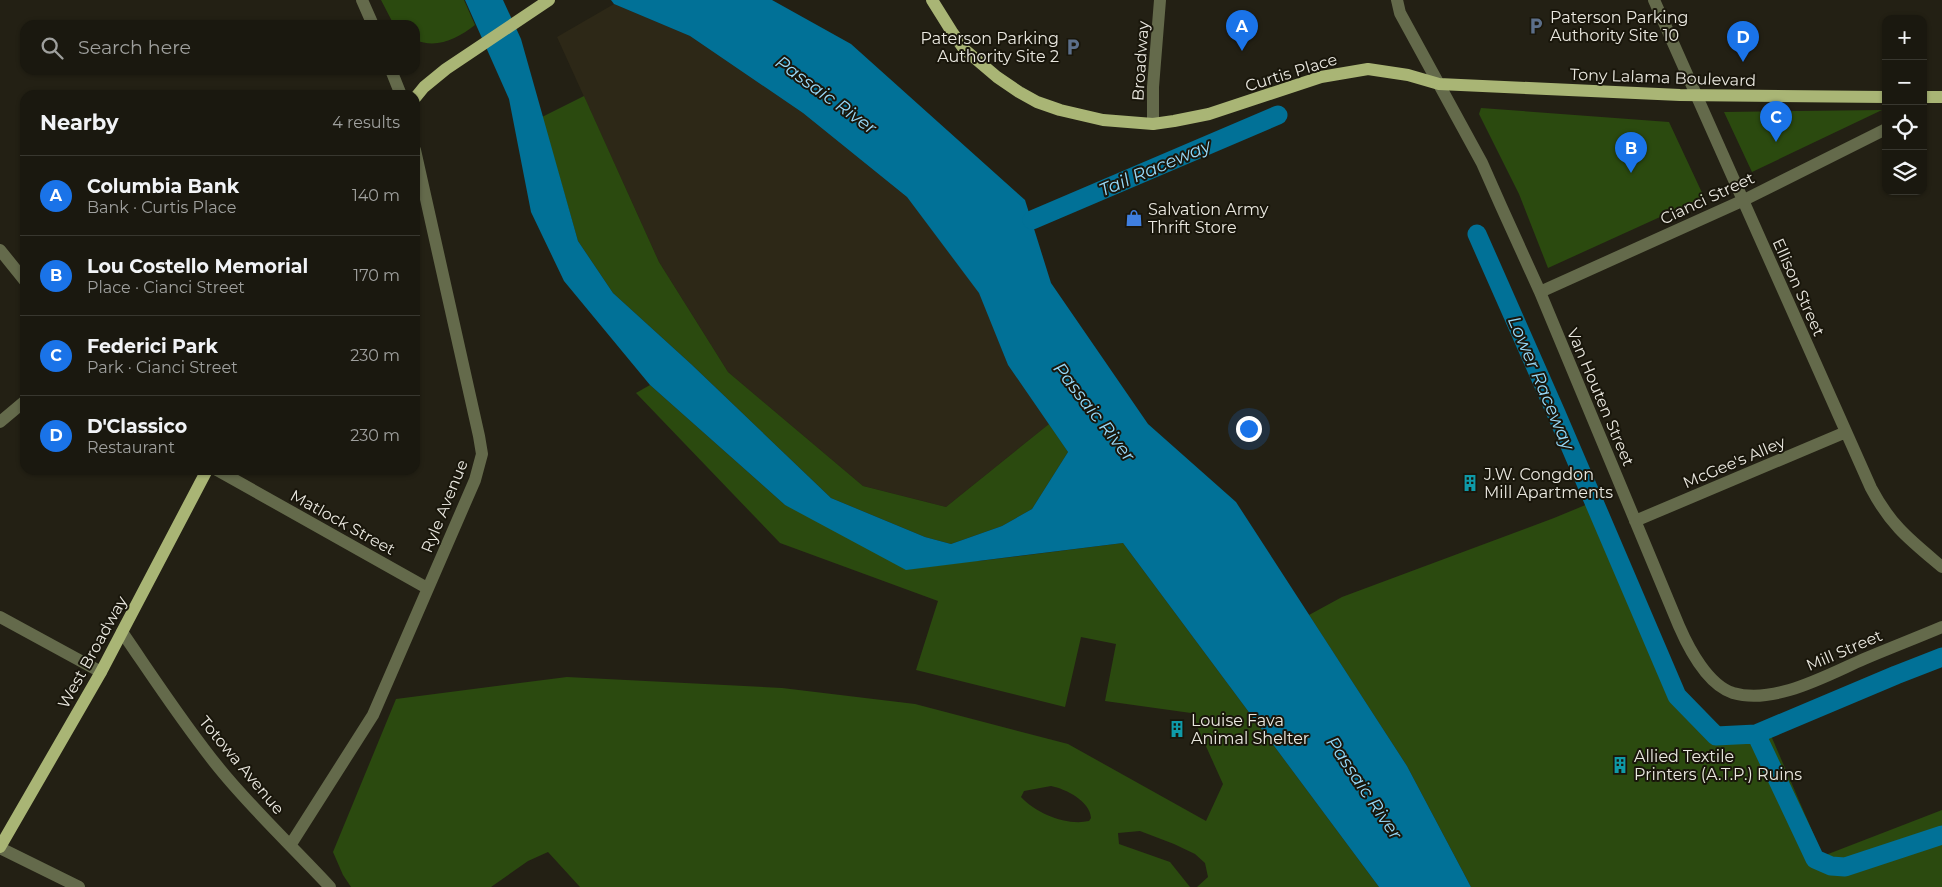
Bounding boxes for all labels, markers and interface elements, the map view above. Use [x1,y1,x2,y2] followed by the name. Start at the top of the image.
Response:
[1550,8,1688,45] place label: Paterson Parking Authority Site 10
[1226,10,1258,51] pin: A
[1882,15,1927,195] map controls
[1882,15,1927,60] button: +
[1526,16,1546,36] parking icon: Paterson Parking Authority Site 10
[20,20,420,75] search box
[1128,20,1153,102] street label: Broadway
[1727,21,1759,62] pin: D
[921,29,1059,66] place label: Paterson Parking Authority Site 2
[38,34,66,62] icon: search
[78,36,191,59] text: Search here
[1063,37,1083,57] parking icon: Paterson Parking Authority Site 2
[1243,50,1339,95] street label: Curtis Place
[771,51,882,140] water label: Passaic River
[1882,60,1927,105] button: −
[1569,65,1756,90] street label: Tony Lalama Boulevard
[1760,101,1792,142] pin: C
[1882,105,1927,150] button: locate
[40,110,119,135] text: Nearby
[332,113,400,132] text: 4 results
[1615,132,1647,173] pin: B
[1096,134,1215,201] water label: Tail Raceway
[1882,150,1927,195] button: layers
[1657,168,1758,229] street label: Cianci Street
[87,175,239,198] text: Columbia Bank
[50,186,62,205] text: A
[352,186,400,205] text: 140 m
[87,198,236,217] text: Bank · Curtis Place
[1148,200,1269,237] place label: Salvation Army Thrift Store
[1124,208,1144,228] shop icon: Salvation Army Thrift Store
[1769,235,1829,339] street label: Ellison Street
[87,255,308,278] text: Lou Costello Memorial
[50,266,62,285] text: B
[353,266,400,285] text: 170 m
[87,278,245,297] text: Place · Cianci Street
[1503,313,1580,454] water label: Lower Raceway
[1563,325,1638,469] street label: Van Houten Street
[87,335,218,358] text: Federici Park
[50,346,62,365] text: C
[350,346,400,365] text: 230 m
[87,358,238,377] text: Park · Cianci Street
[1048,358,1140,467] water label: Passaic River
[87,415,187,438] text: D'Classico
[1236,416,1262,442] your location
[49,426,63,445] text: D
[350,426,400,445] text: 230 m
[1680,432,1788,493] street label: McGee's Alley
[87,438,175,457] text: Restaurant
[417,457,472,556] street label: Ryle Avenue
[1483,465,1613,502] place label: J.W. Congdon Mill Apartments
[1460,473,1480,493] building icon: J.W. Congdon Mill Apartments
[287,486,399,559] street label: Matlock Street
[54,593,131,712] street label: West Broadway
[1803,626,1886,675] street label: Mill Street
[1191,711,1309,748] place label: Louise Fava Animal Shelter
[195,712,288,818] street label: Totowa Avenue
[1167,719,1187,739] building icon: Louise Fava Animal Shelter
[1321,732,1407,844] water label: Passaic River
[1634,747,1802,784] place label: Allied Textile Printers (A.T.P.) Ruins
[1610,755,1630,775] building icon: Allied Textile Printers (A.T.P.) Ruins

